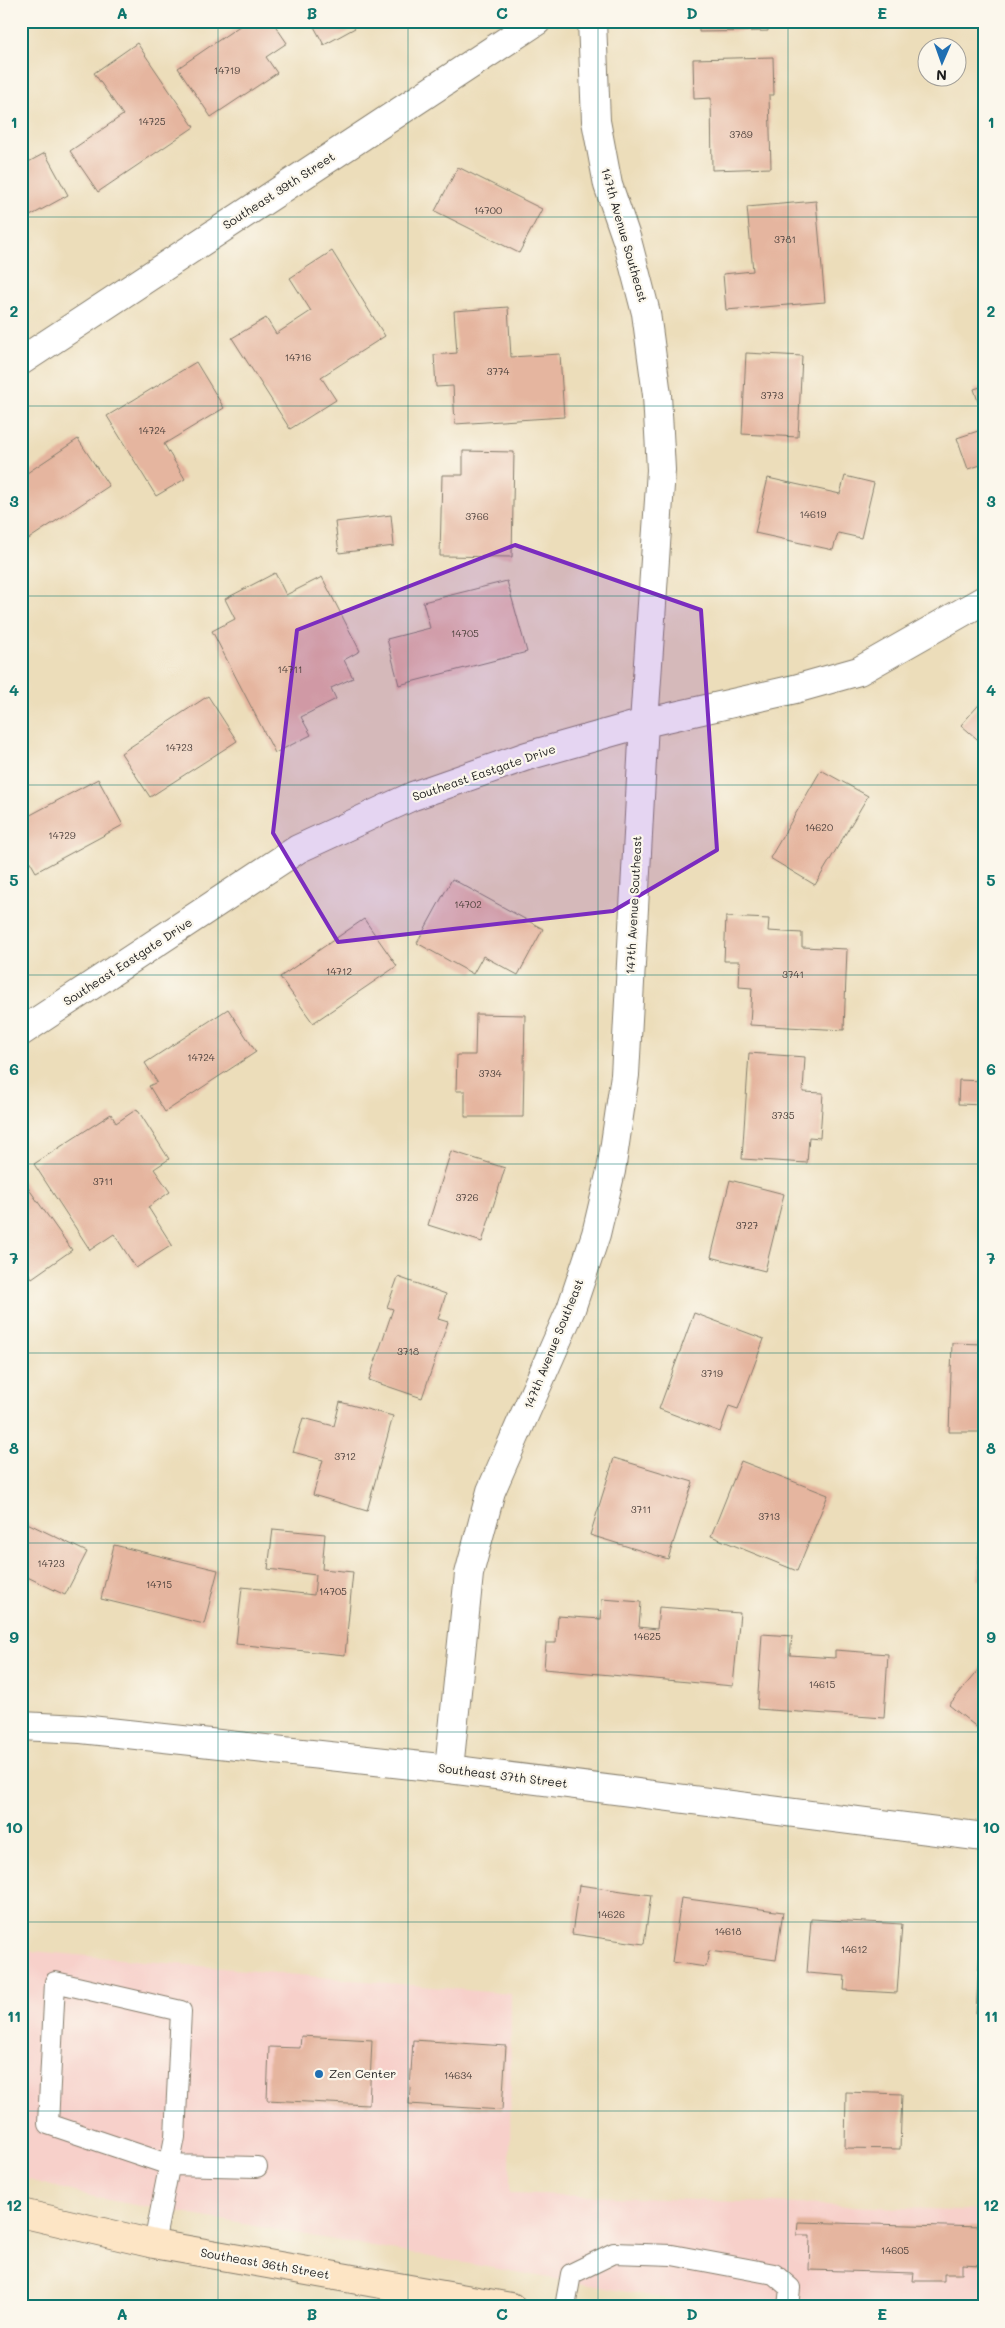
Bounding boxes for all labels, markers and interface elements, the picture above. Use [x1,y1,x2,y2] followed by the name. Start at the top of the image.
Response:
[116,2,128,23] text: A
[307,2,317,23] text: B
[496,2,508,23] text: C
[686,2,698,23] text: D
[877,2,887,23] text: E
[918,38,968,88] north arrow
[214,63,240,77] house number: 14719
[936,66,947,85] text: N
[10,111,18,132] text: 1
[987,111,995,132] text: 1
[138,114,166,128] house number: 14725
[729,127,753,141] house number: 3789
[219,148,338,232] street label: Southeast 39th Street
[598,166,652,304] street label: 147th Avenue Southeast
[474,203,502,217] house number: 14700
[774,232,796,246] house number: 3781
[10,300,19,321] text: 2
[987,300,996,321] text: 2
[285,350,311,364] house number: 14716
[487,364,510,378] house number: 3774
[761,388,784,402] house number: 3773
[138,423,166,437] house number: 14724
[9,490,19,511] text: 3
[986,490,996,511] text: 3
[800,507,826,521] house number: 14619
[465,509,489,523] house number: 3766
[451,626,479,640] house number: 14705
[278,662,302,676] house number: 14711
[9,679,19,700] text: 4
[986,679,996,700] text: 4
[165,740,193,754] house number: 14723
[410,740,557,804] street label: Southeast Eastgate Drive
[805,820,833,834] house number: 14620
[48,828,76,842] house number: 14729
[621,835,645,975] street label: 147th Avenue Southeast
[9,869,19,890] text: 5
[986,869,996,890] text: 5
[454,897,482,911] house number: 14702
[60,913,195,1009] street label: Southeast Eastgate Drive
[326,964,352,978] house number: 14712
[782,967,804,981] house number: 3741
[187,1050,215,1064] house number: 14724
[9,1058,19,1079] text: 6
[986,1058,996,1079] text: 6
[478,1066,502,1080] house number: 3734
[771,1108,795,1122] house number: 3735
[93,1174,113,1188] house number: 3711
[455,1190,479,1204] house number: 3726
[736,1218,759,1232] house number: 3727
[10,1247,19,1268] text: 7
[987,1247,996,1268] text: 7
[520,1276,586,1411] street label: 147th Avenue Southeast
[397,1344,419,1358] house number: 3718
[701,1366,723,1380] house number: 3719
[9,1437,19,1458] text: 8
[986,1437,996,1458] text: 8
[334,1449,356,1463] house number: 3712
[631,1502,651,1516] house number: 3711
[758,1509,780,1523] house number: 3713
[37,1556,65,1570] house number: 14723
[146,1577,172,1591] house number: 14715
[319,1584,347,1598] house number: 14705
[9,1626,19,1647] text: 9
[986,1626,996,1647] text: 9
[633,1629,661,1643] house number: 14625
[809,1677,836,1691] house number: 14615
[438,1759,569,1791] street label: Southeast 37th Street
[5,1816,23,1837] text: 10
[982,1816,1000,1837] text: 10
[597,1907,625,1921] house number: 14626
[715,1924,741,1938] house number: 14618
[841,1942,867,1956] house number: 14612
[7,2005,21,2026] text: 11
[984,2005,998,2026] text: 11
[329,2065,396,2081] place label: Zen Center
[313,2068,325,2080] marker: Zen Center
[444,2068,472,2082] house number: 14634
[6,2194,22,2215] text: 12
[983,2194,999,2215] text: 12
[881,2243,909,2257] house number: 14605
[199,2244,331,2282] street label: Southeast 36th Street
[116,2303,128,2324] text: A
[307,2303,317,2324] text: B
[496,2303,508,2324] text: C
[686,2303,698,2324] text: D
[877,2303,887,2324] text: E

